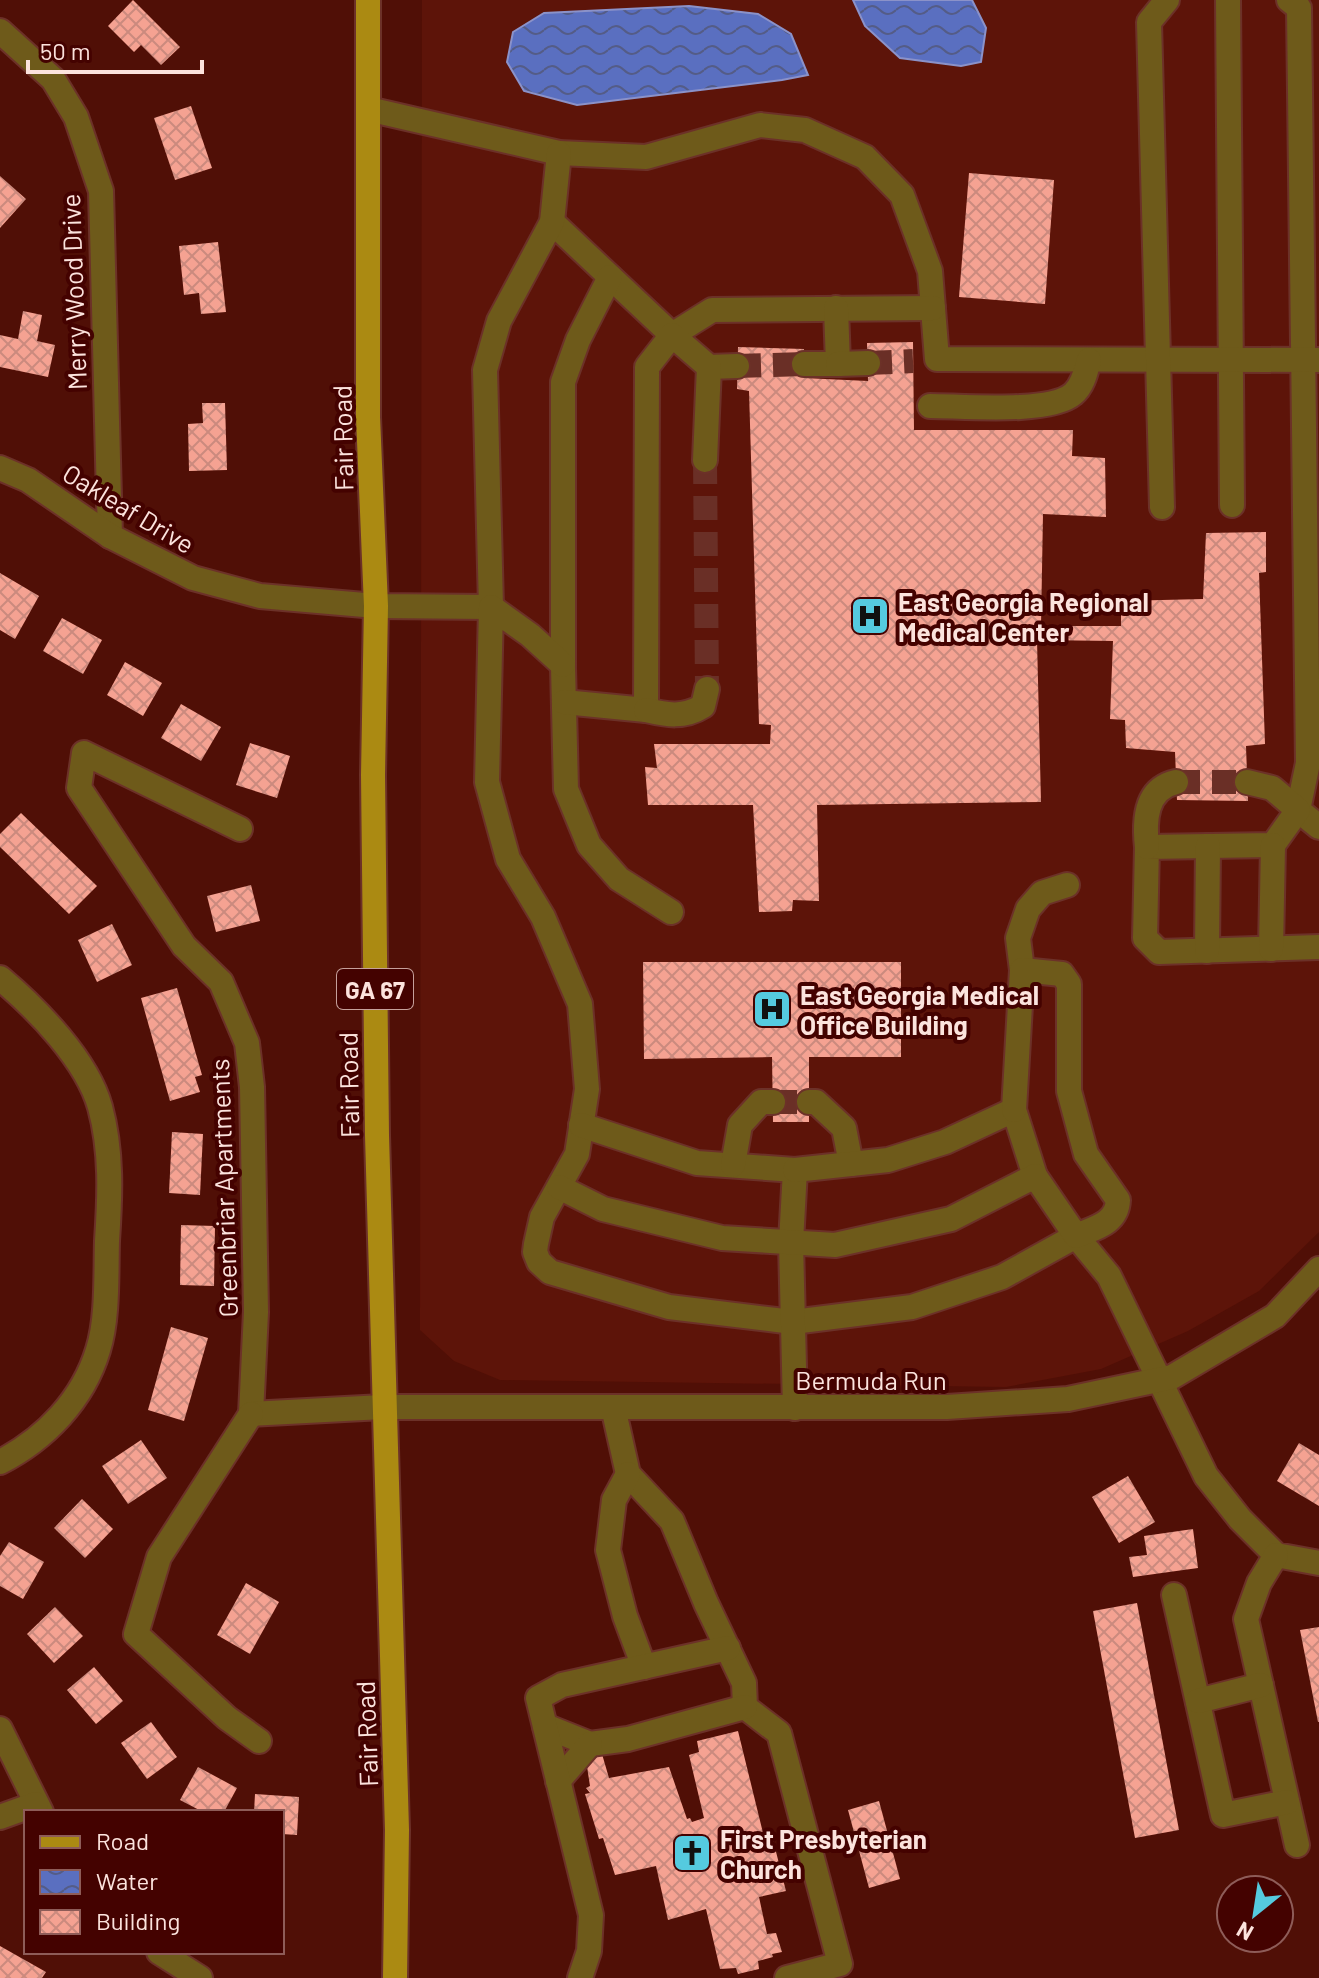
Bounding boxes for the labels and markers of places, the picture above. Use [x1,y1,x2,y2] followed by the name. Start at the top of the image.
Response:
[898,586,1149,647] place label: East Georgia Regional Medical Center
[849,595,891,637] hospital icon: East Georgia Regional Medical Center
[800,979,1039,1040] place label: East Georgia Medical Office Building
[751,988,793,1030] hospital icon: East Georgia Medical Office Building
[720,1823,927,1884] place label: First Presbyterian Church
[671,1832,713,1874] church icon: First Presbyterian Church

